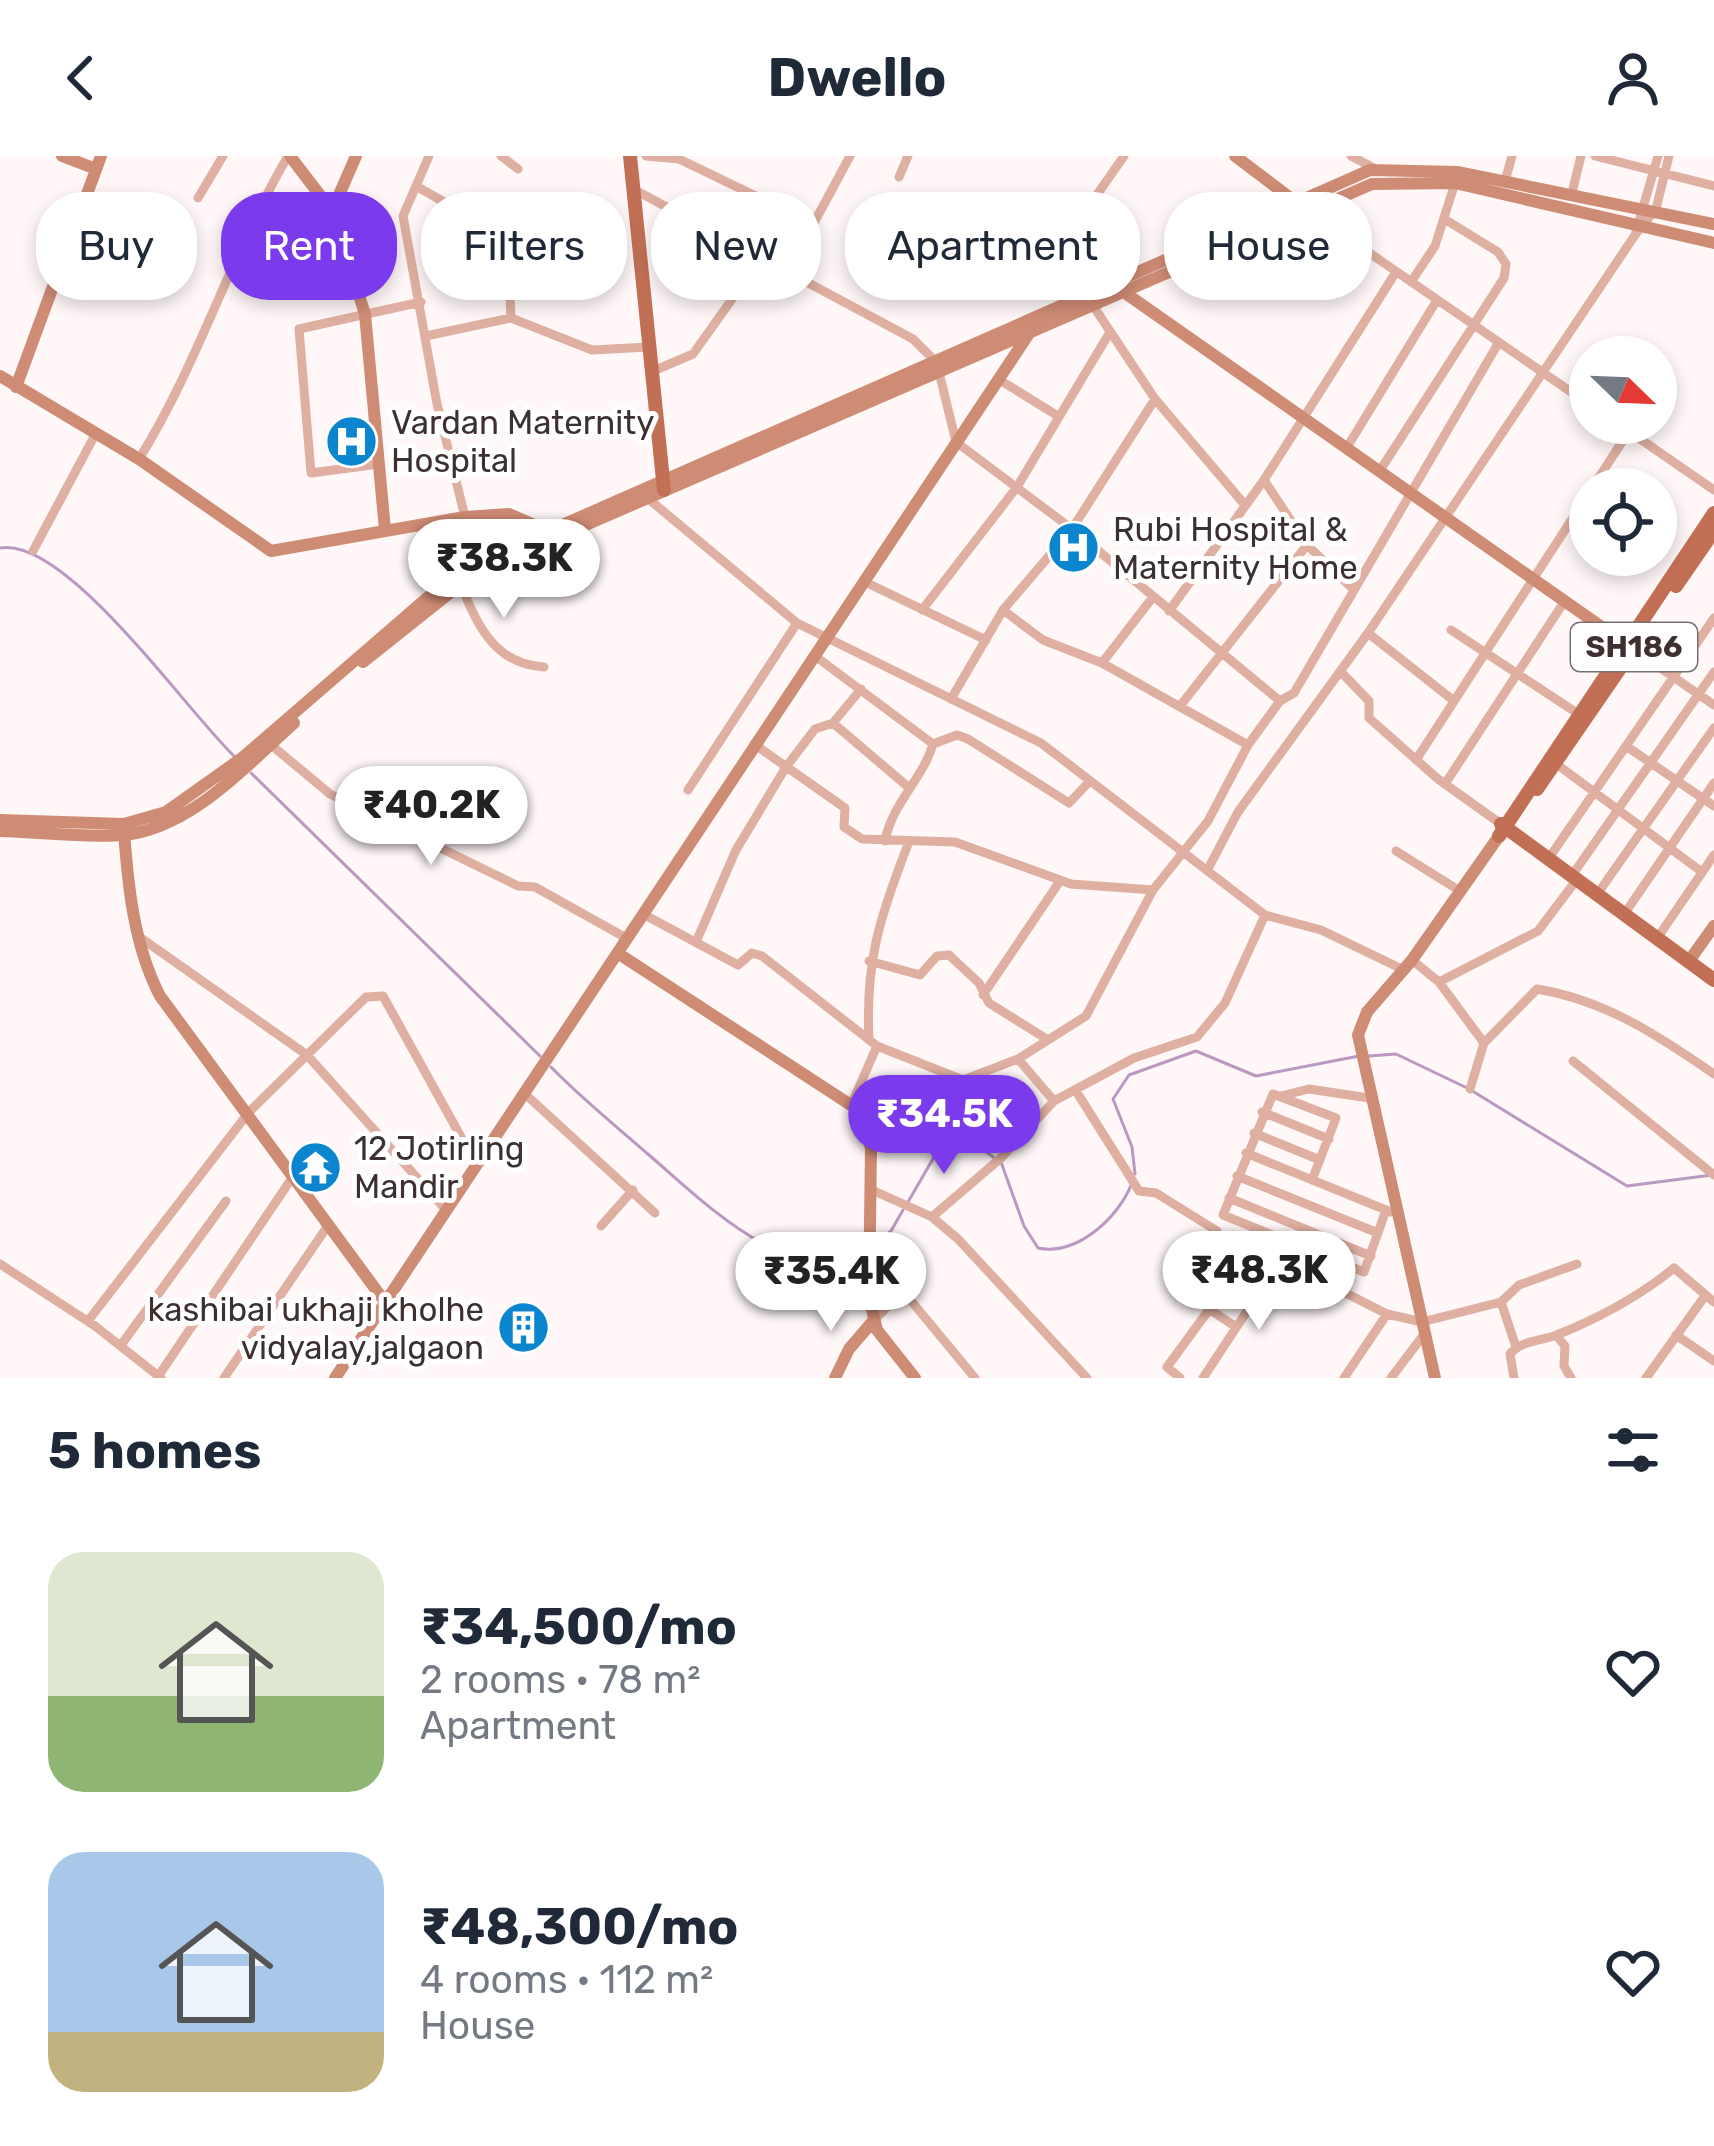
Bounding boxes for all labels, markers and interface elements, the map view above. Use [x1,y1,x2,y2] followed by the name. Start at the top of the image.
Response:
[48,45,114,111] icon: back
[1600,45,1666,111] icon: person
[767,46,947,110] text: Dwello
[36,192,197,300] chip: Buy
[221,192,397,300] chip: Rent
[421,192,627,300] chip: Filters
[651,192,821,300] chip: New
[845,192,1140,300] chip: Apartment
[1164,192,1372,300] chip: House
[1569,336,1677,444] north arrow
[1569,336,1677,576] map controls
[391,403,654,480] place label: Vardan Maternity Hospital
[324,413,380,469] hospital icon: Vardan Maternity Hospital
[1569,468,1677,576] button: locate
[1113,510,1358,587] place label: Rubi Hospital & Maternity Home
[406,519,602,621] pin: ₹38.3K
[1046,520,1102,576] hospital icon: Rubi Hospital & Maternity Home
[435,535,573,581] text: ₹38.3K
[1571,623,1697,671] road number: SH186
[333,766,529,868] pin: ₹40.2K
[362,782,500,828] text: ₹40.2K
[846,1075,1042,1177] pin: ₹34.5K
[875,1091,1013,1137] text: ₹34.5K
[354,1129,524,1206] place label: 12 Jotirling Mandir
[287,1139,343,1195] temple icon: 12 Jotirling Mandir
[1161,1231,1357,1333] pin: ₹48.3K
[733,1232,929,1334] pin: ₹35.4K
[1190,1247,1328,1293] text: ₹48.3K
[762,1248,900,1294] text: ₹35.4K
[148,1290,484,1367] place label: kashibai ukhaji kholhe vidyalay,jalgaon
[495,1300,551,1356] building icon: kashibai ukhaji kholhe vidyalay,jalgaon
[1600,1417,1666,1483] icon: filters
[48,1420,261,1481] text: 5 homes
[420,1596,737,1657] text: ₹34,500/mo
[144,1600,288,1744] icon: home
[1600,1639,1666,1705] icon: heart
[420,1657,701,1703] text: 2 rooms · 78 m²
[420,1703,616,1749] text: Apartment
[420,1896,739,1957] text: ₹48,300/mo
[144,1900,288,2044] icon: home
[1600,1939,1666,2005] icon: heart
[420,1957,713,2003] text: 4 rooms · 112 m²
[420,2003,535,2049] text: House

